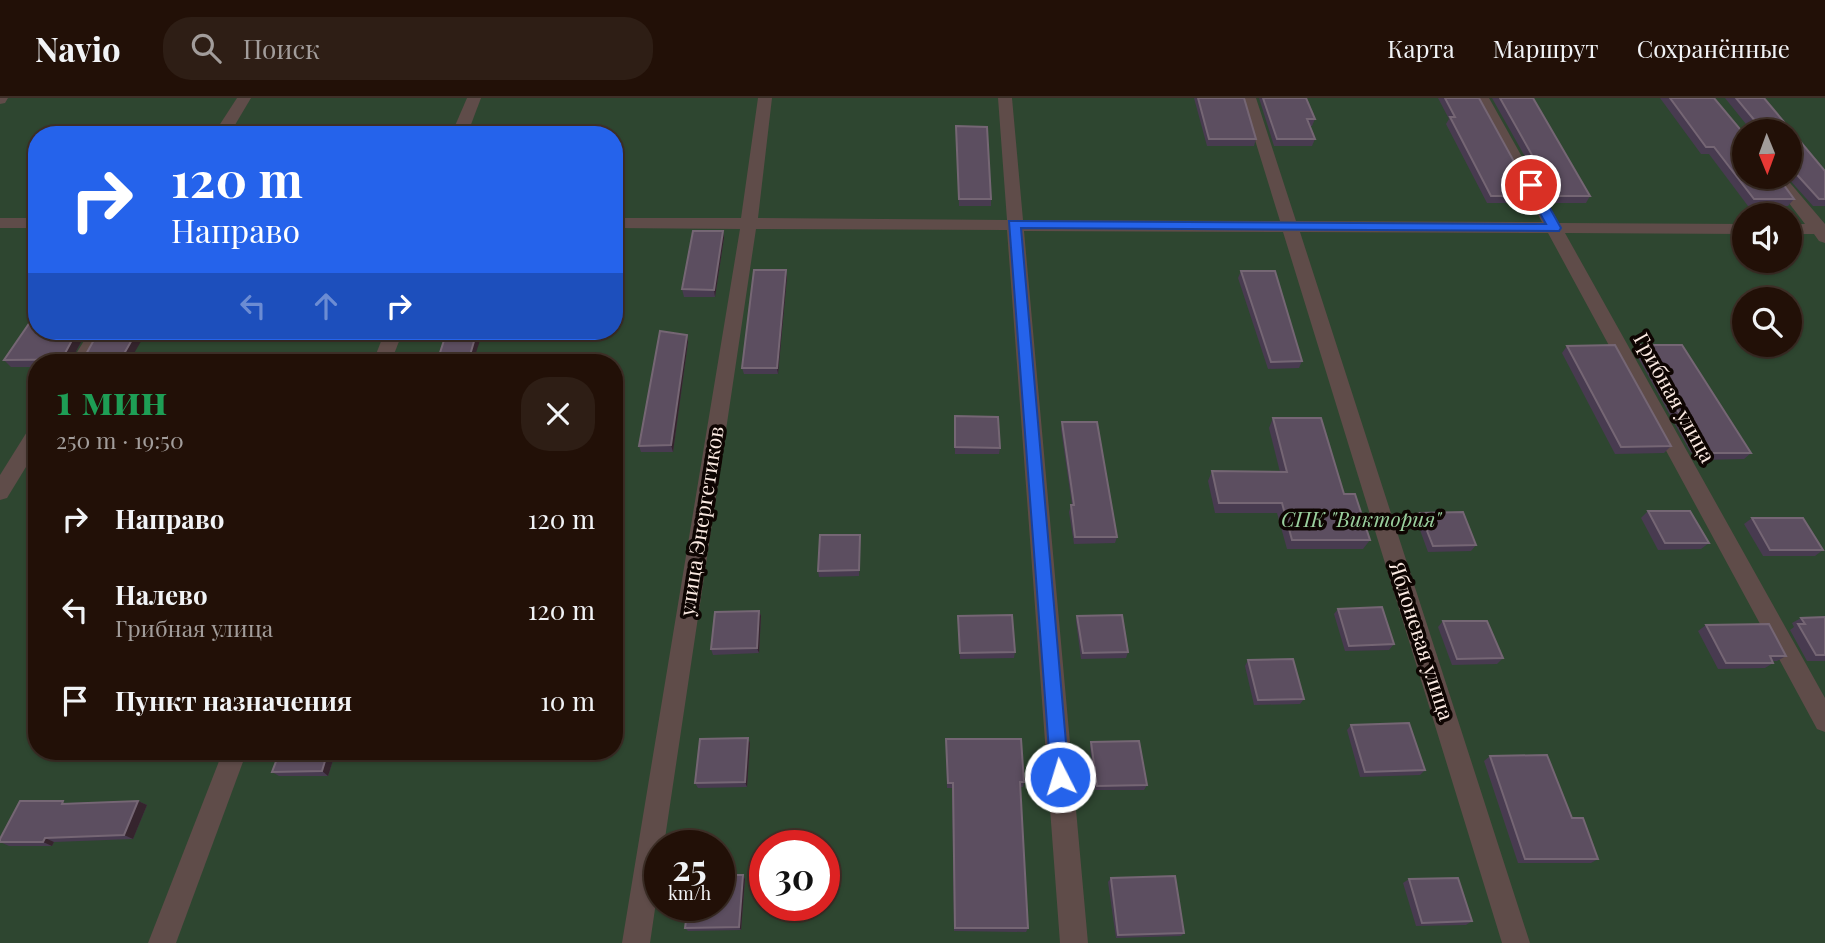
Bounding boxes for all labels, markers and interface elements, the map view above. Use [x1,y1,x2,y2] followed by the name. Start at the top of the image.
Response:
[163,17,653,80] search box
[35,26,121,70] text: Navio
[187,29,225,67] icon: search
[243,31,320,66] text: Поиск
[1387,32,1455,64] text: Карта
[1493,32,1599,64] text: Маршрут
[1637,32,1790,64] text: Сохранённые
[1732,119,1802,189] north arrow
[1732,119,1802,357] map controls
[171,145,303,210] text: 120 m
[56,154,147,245] icon: right
[1501,155,1561,215] pin
[1512,166,1550,204] icon: arrive
[1732,203,1802,273] button: sound
[171,208,300,251] text: Направо
[234,287,272,325] icon: left
[307,287,345,325] icon: ahead
[380,287,418,325] icon: right
[1732,287,1802,357] button: search
[1628,327,1723,467] street label: Грибная улица
[56,370,167,426] text: 1 мин
[521,377,595,451] button: close
[56,424,184,455] text: 250 m · 19:50
[671,424,729,619] street label: улица Энергетиков
[56,500,94,538] icon: right
[115,501,224,536] text: Направо
[528,501,595,536] text: 120 m
[1281,504,1443,532] park label: СПК "Виктория"
[1384,556,1462,724] street label: Яблоневая улица
[115,577,208,612] text: Налево
[56,591,94,629] icon: left
[528,592,595,627] text: 120 m
[115,612,273,643] text: Грибная улица
[56,682,94,720] icon: arrive
[115,683,352,718] text: Пункт назначения
[540,683,595,718] text: 10 m
[1023,740,1097,814] position arrow
[749,830,840,921] speed limit sign: 30
[672,843,707,890] text: 25
[668,881,711,905] text: km/h

